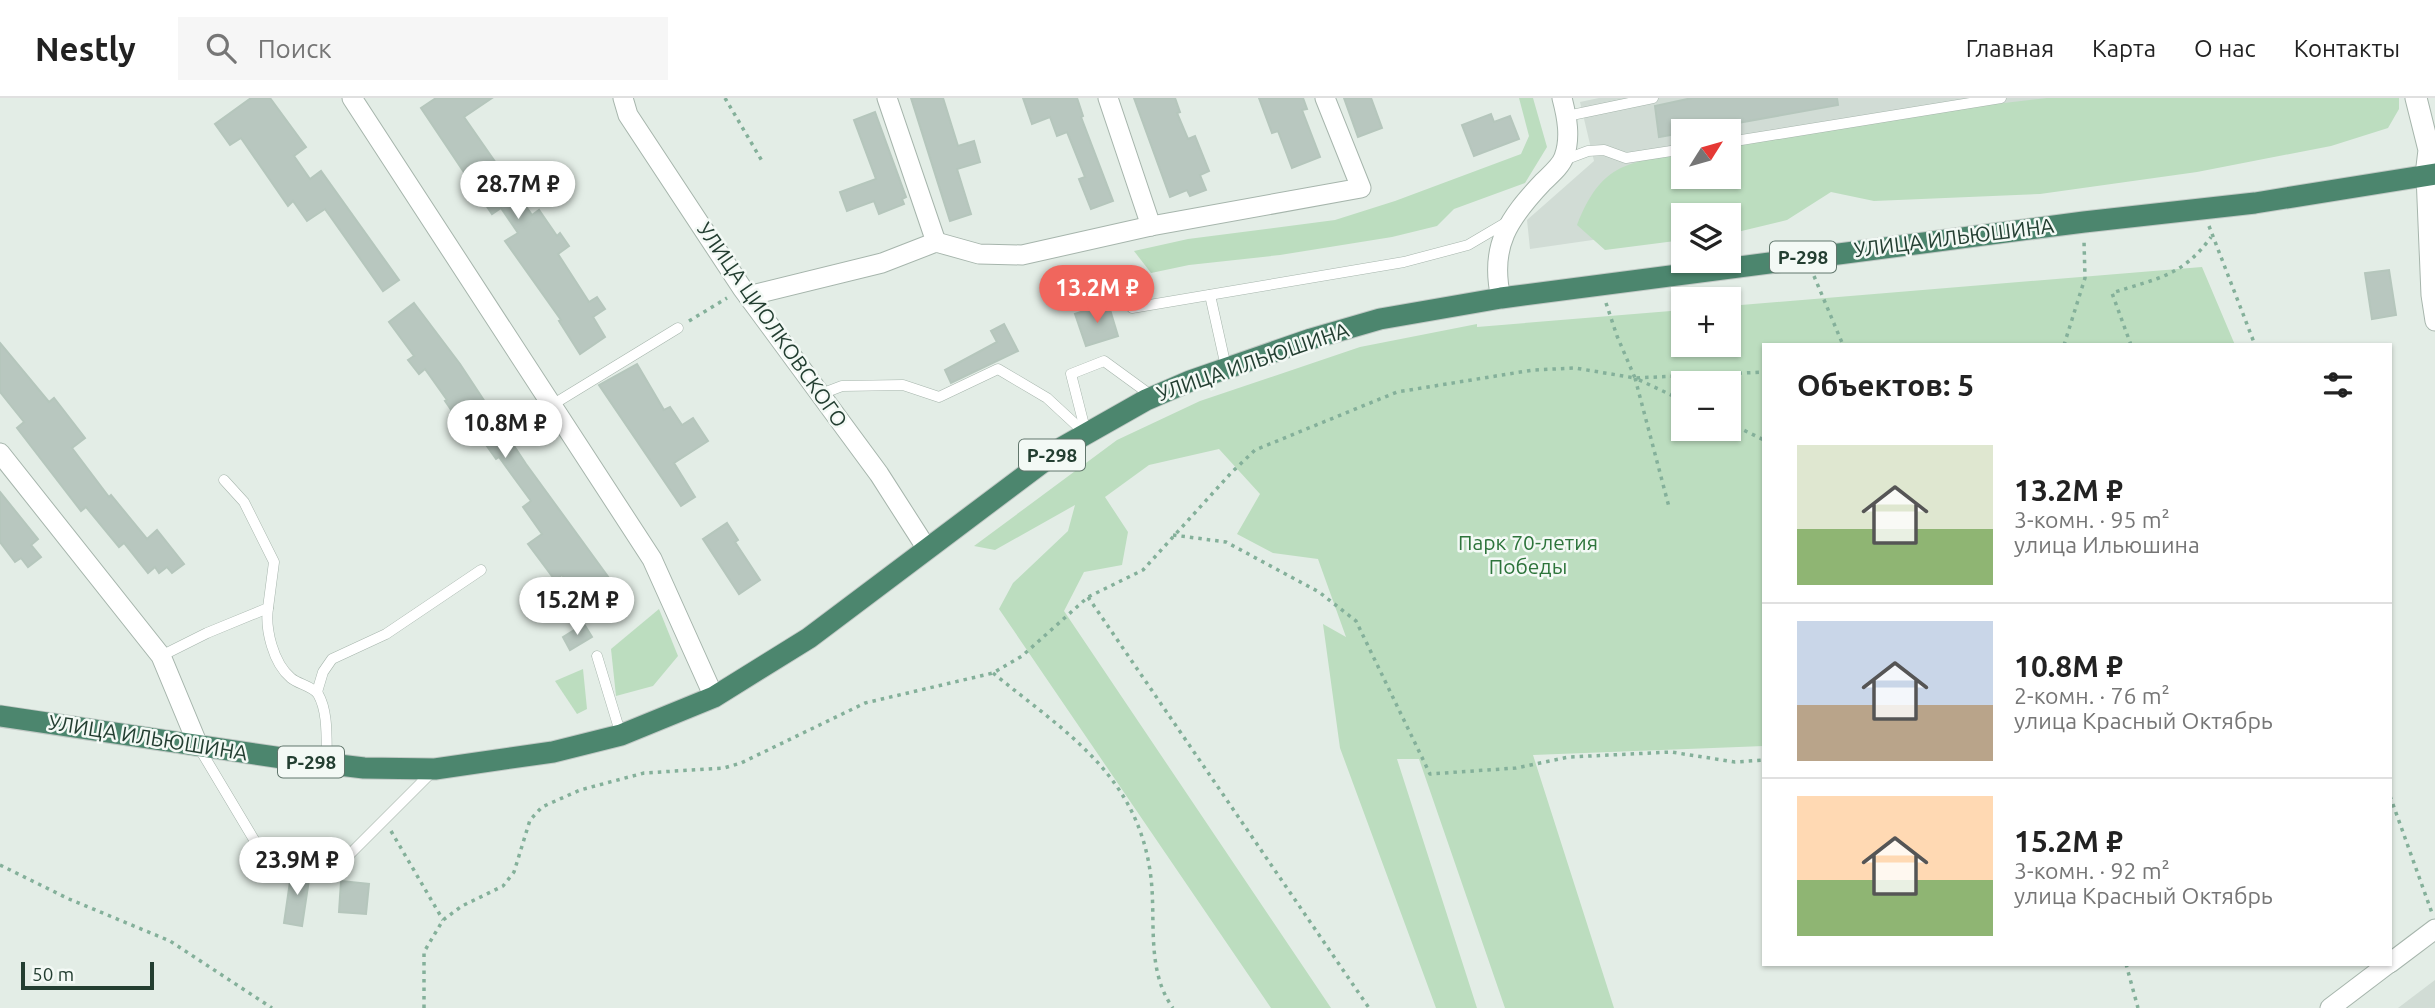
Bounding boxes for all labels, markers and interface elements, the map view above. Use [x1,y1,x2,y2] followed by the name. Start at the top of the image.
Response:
[178,17,668,80] search box
[202,29,240,67] icon: search
[35,30,136,67] text: Nestly
[258,34,332,63] text: Поиск
[1966,35,2054,62] text: Главная
[2092,35,2156,62] text: Карта
[2194,35,2256,62] text: О нас
[2294,35,2400,62] text: Контакты
[1671,119,1741,189] north arrow
[1671,119,1741,441] map controls
[453,162,583,221] pin: 28.7M ₽
[476,171,560,196] text: 28.7M ₽
[1671,203,1741,273] button: layers
[1852,213,2056,261] street label: УЛИЦА ИЛЬЮШИНА
[693,218,853,431] street label: УЛИЦА ЦИОЛКОВСКОГО
[1770,242,1836,272] road number: Р-298
[1032,266,1162,325] pin: 13.2M ₽
[1055,275,1139,300] text: 13.2M ₽
[1671,287,1741,357] button: +
[1154,317,1352,405] street label: УЛИЦА ИЛЬЮШИНА
[2319,366,2357,404] icon: filters
[1797,368,1974,402] text: Объектов: 5
[1671,371,1741,441] button: −
[440,400,570,460] pin: 10.8M ₽
[463,410,547,435] text: 10.8M ₽
[1019,440,1085,470] road number: Р-298
[1853,473,1937,557] icon: home
[2014,473,2123,507] text: 13.2M ₽
[2014,507,2170,532] text: 3-комн. · 95 m²
[1458,530,1598,578] park label: Парк 70-летия Победы
[2014,532,2200,557] text: улица Ильюшина
[512,578,642,637] pin: 15.2M ₽
[535,587,619,612] text: 15.2M ₽
[1853,649,1937,733] icon: home
[2014,649,2123,683] text: 10.8M ₽
[2014,683,2170,708] text: 2-комн. · 76 m²
[2014,708,2273,733] text: улица Красный Октябрь
[47,709,250,765] street label: УЛИЦА ИЛЬЮШИНА
[278,747,344,778] road number: Р-298
[1853,824,1937,908] icon: home
[2014,824,2123,858] text: 15.2M ₽
[232,838,362,897] pin: 23.9M ₽
[255,847,339,872] text: 23.9M ₽
[2014,858,2170,883] text: 3-комн. · 92 m²
[2014,883,2273,908] text: улица Красный Октябрь
[21,959,154,991] scale bar
[32,963,74,985] text: 50 m

